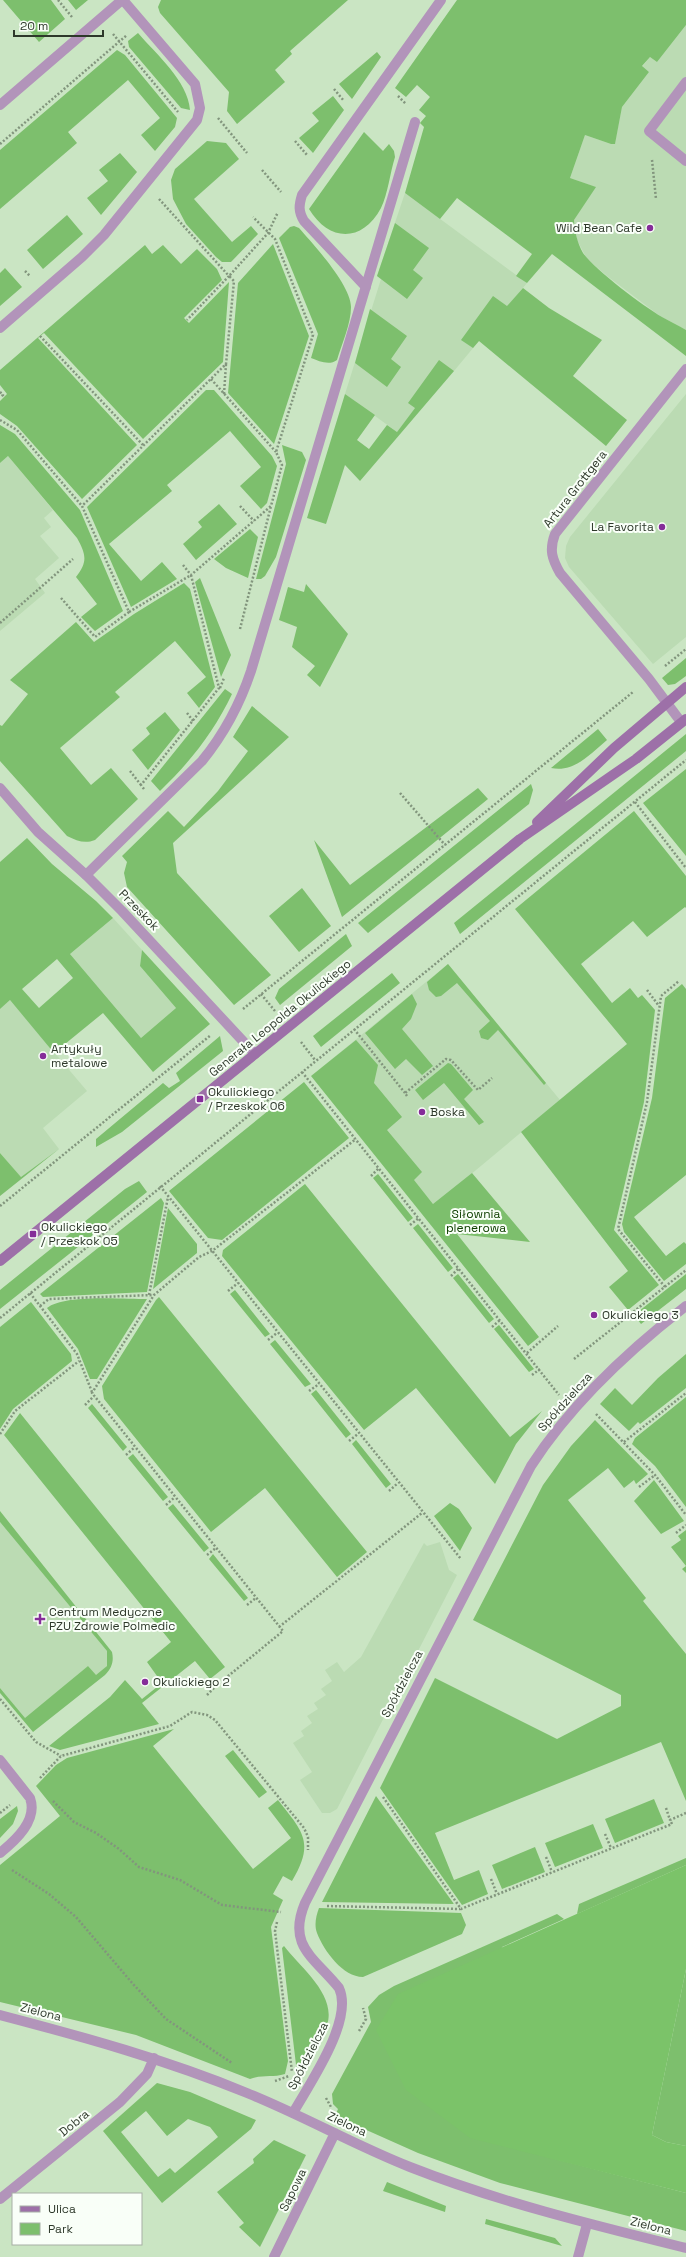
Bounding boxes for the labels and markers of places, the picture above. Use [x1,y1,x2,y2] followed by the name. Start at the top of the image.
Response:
[556,220,642,236] place label: Wild Bean Cafe
[645,223,655,233] marker: Wild Bean Cafe
[591,519,654,535] place label: La Favorita
[657,522,667,532] marker: La Favorita
[51,1041,107,1071] place label: Artykuły metalowe
[38,1051,48,1061] marker: Artykuły metalowe
[208,1084,285,1114] place label: Okulickiego / Przeskok 06
[195,1094,205,1104] marker: Okulickiego / Przeskok 06
[430,1104,465,1120] place label: Boska
[417,1107,427,1117] marker: Boska
[41,1219,118,1249] place label: Okulickiego / Przeskok 05
[28,1229,38,1239] marker: Okulickiego / Przeskok 05
[602,1307,679,1323] place label: Okulickiego 3
[589,1310,599,1320] marker: Okulickiego 3
[49,1604,175,1634] place label: Centrum Medyczne PZU Zdrowie Polmedic
[34,1613,46,1625] marker: Centrum Medyczne PZU Zdrowie Polmedic
[153,1674,230,1690] place label: Okulickiego 2
[140,1677,150,1687] marker: Okulickiego 2

